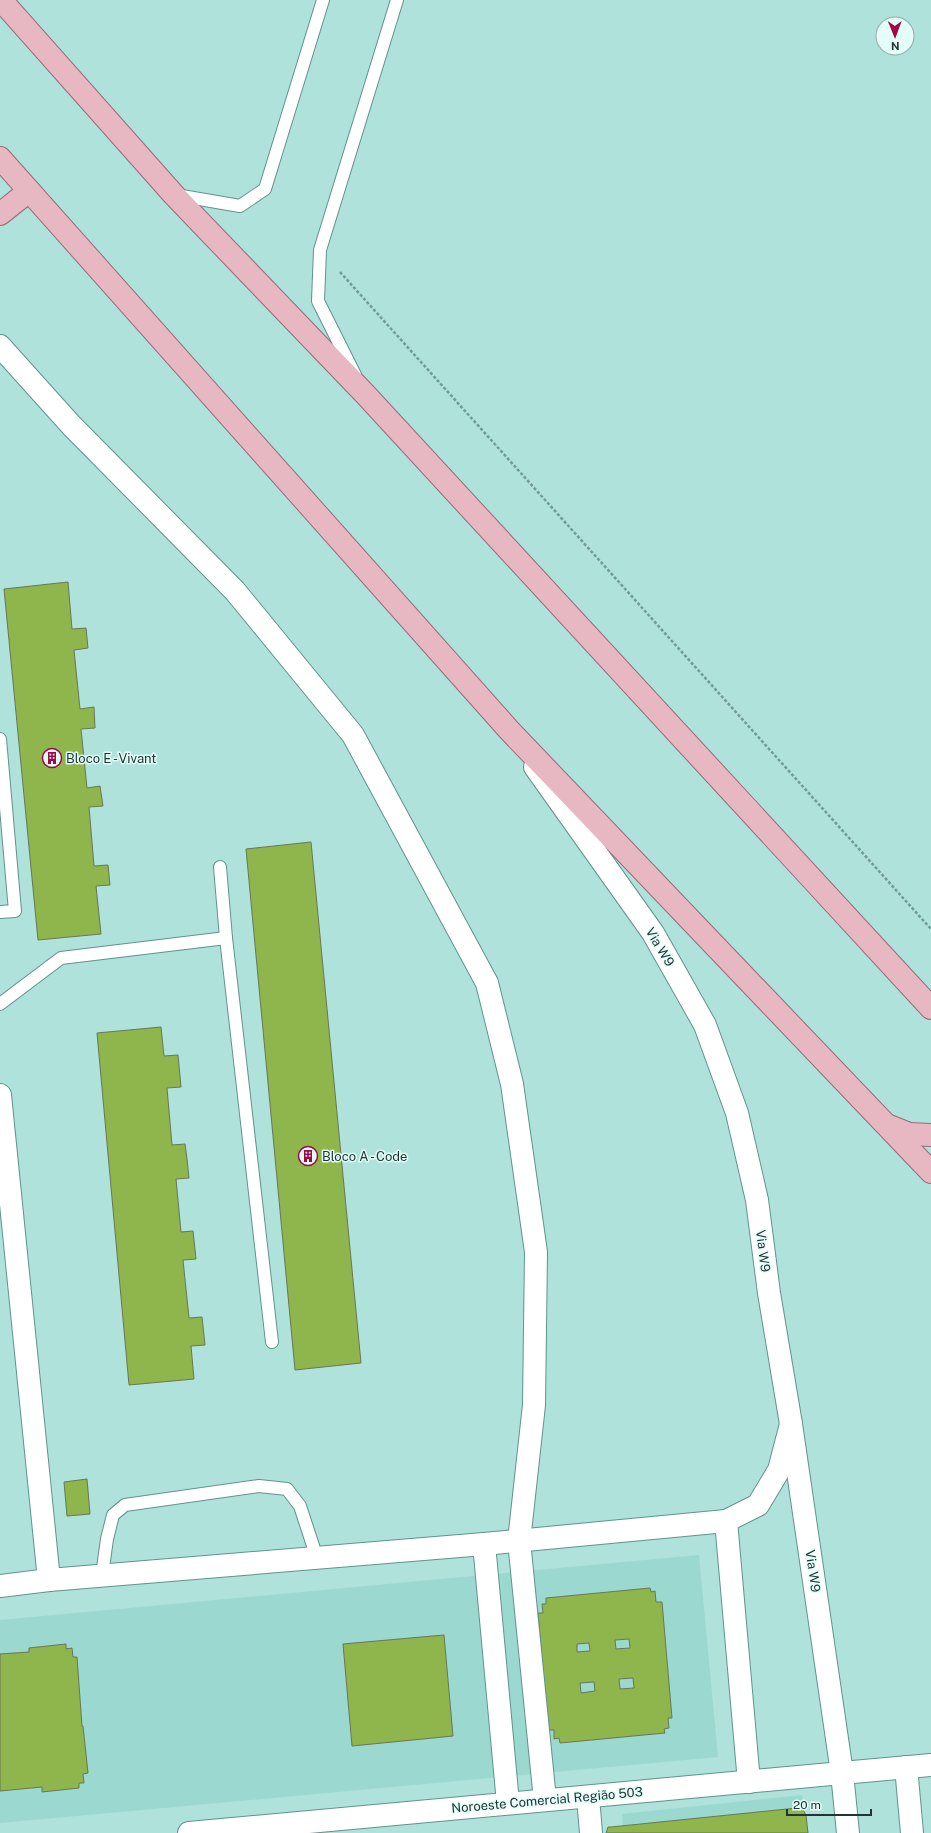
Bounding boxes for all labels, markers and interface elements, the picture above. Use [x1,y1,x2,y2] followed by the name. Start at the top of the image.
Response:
[875,16,915,56] north arrow
[891,40,900,52] text: N
[41,747,63,769] building icon: Bloco E - Vivant
[66,751,156,766] place label: Bloco E - Vivant
[643,925,677,969] street label: Via W9
[297,1145,319,1167] building icon: Bloco A - Code
[322,1149,407,1164] place label: Bloco A - Code
[753,1229,773,1273] street label: Via W9
[803,1549,823,1593] street label: Via W9
[451,1784,643,1816] street label: Noroeste Comercial Região 503
[787,1791,871,1817] scale bar
[793,1798,821,1812] text: 20 m

